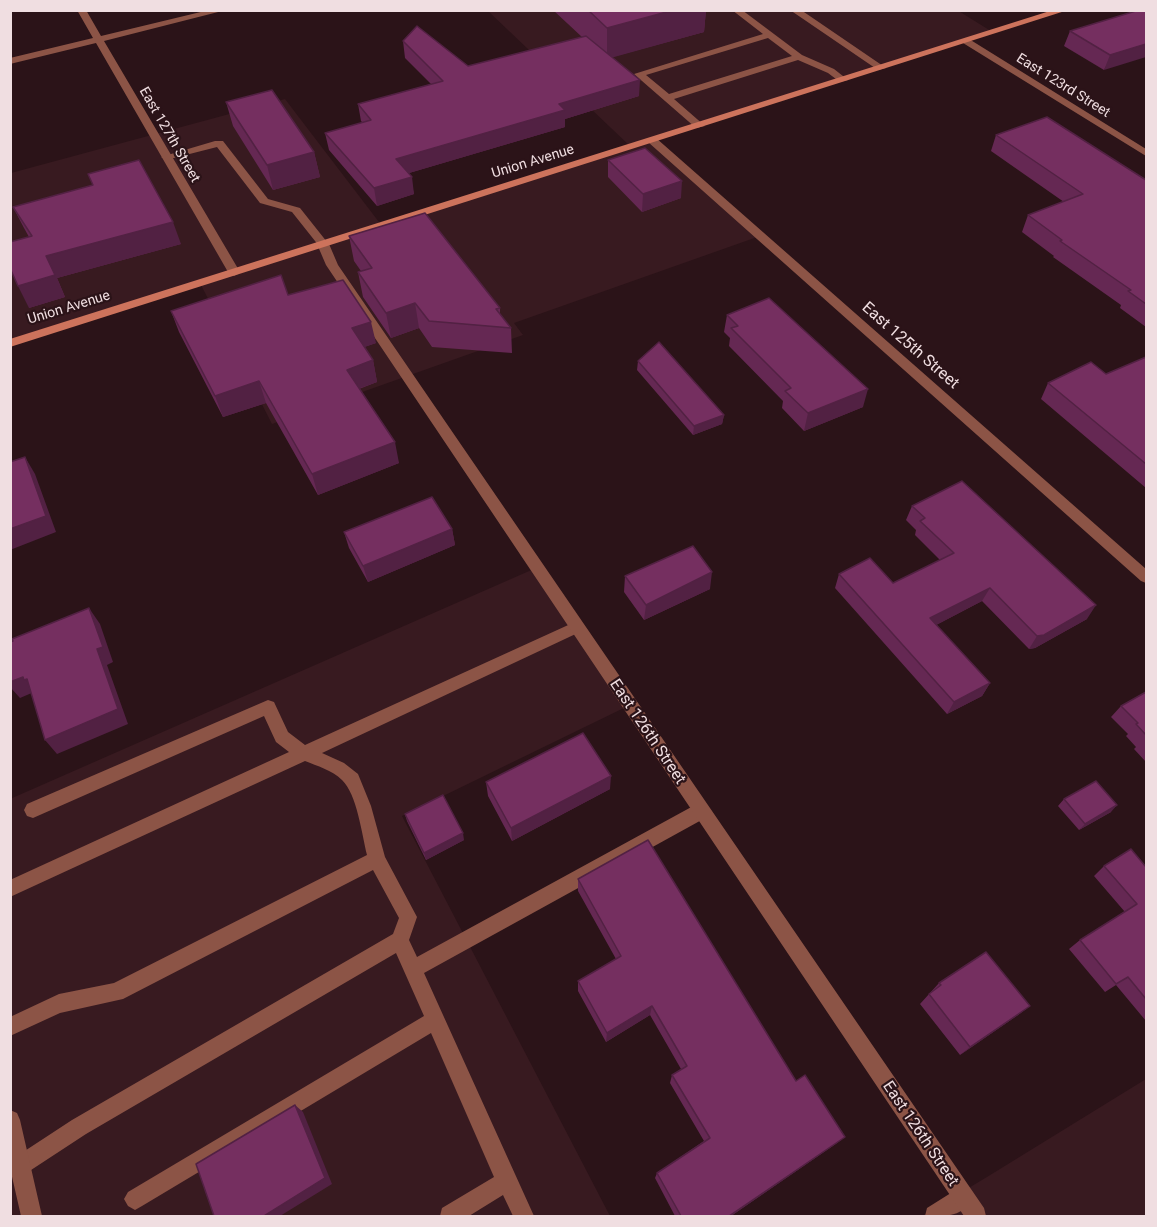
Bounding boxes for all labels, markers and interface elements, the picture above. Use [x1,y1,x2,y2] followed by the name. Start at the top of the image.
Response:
[1013,50,1113,122] street label: East 123rd Street
[135,84,203,186] street label: East 127th Street
[490,142,576,182] street label: Union Avenue
[26,288,112,328] street label: Union Avenue
[857,299,963,393] street label: East 125th Street
[605,676,689,788] street label: East 126th Street
[878,1078,962,1190] street label: East 126th Street

